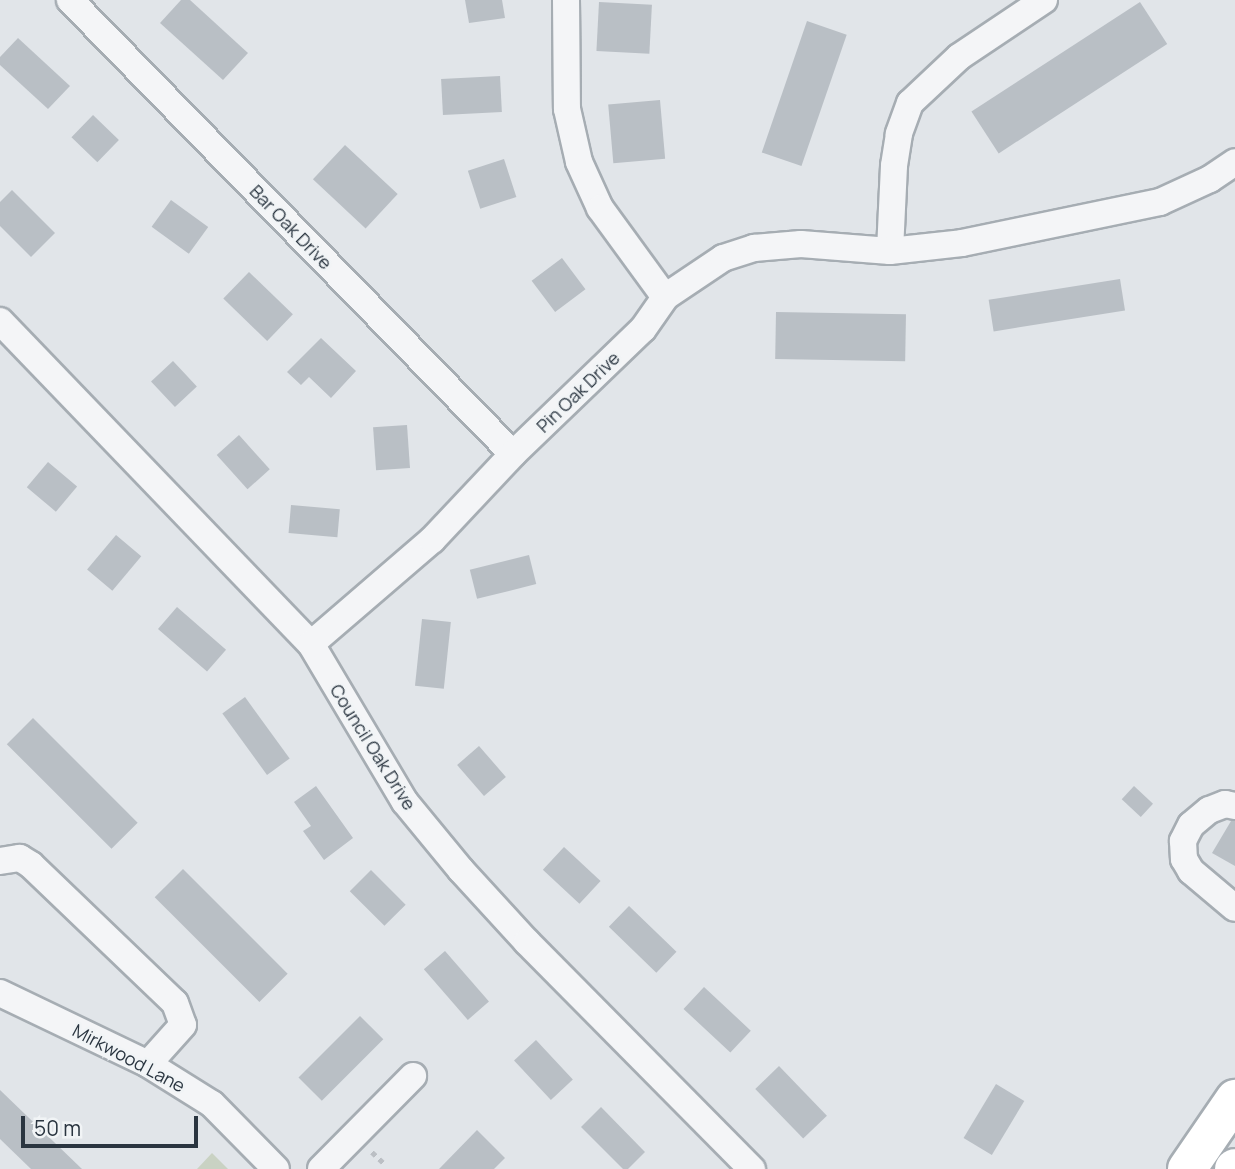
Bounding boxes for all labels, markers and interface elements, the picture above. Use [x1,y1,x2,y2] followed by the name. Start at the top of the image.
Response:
[245,180,337,274] street label: Bar Oak Drive
[532,347,624,437] street label: Pin Oak Drive
[326,680,420,814] street label: Council Oak Drive
[69,1019,189,1097] street label: Mirkwood Lane
[24,1102,201,1146] scale bar
[34,1114,81,1142] text: 50 m

